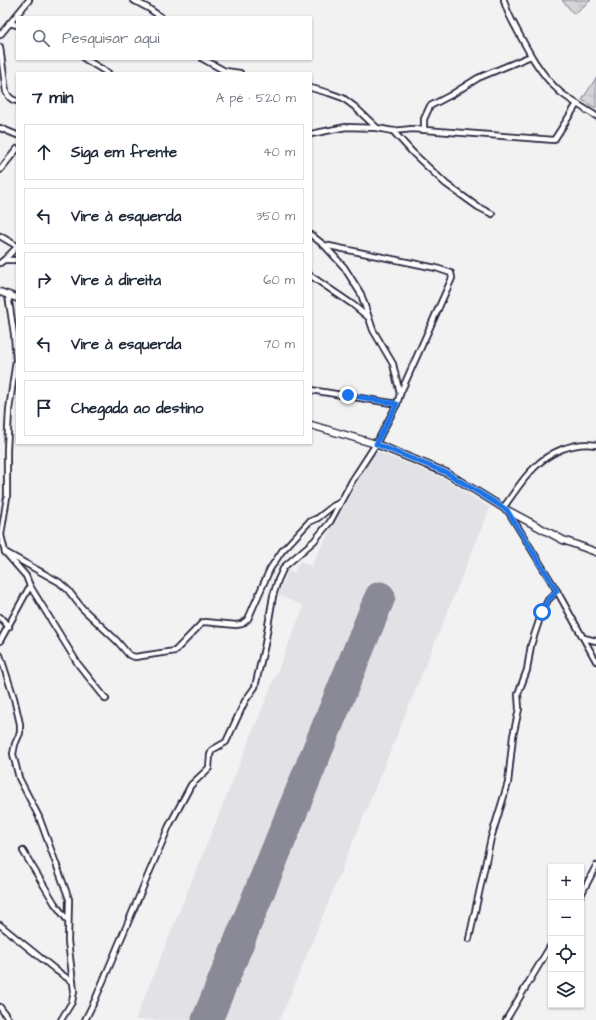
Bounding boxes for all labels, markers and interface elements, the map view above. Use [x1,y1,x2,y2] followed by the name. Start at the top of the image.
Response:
[16,16,312,60] search box
[30,27,52,49] icon: search
[62,28,159,49] text: Pesquisar aqui
[32,86,74,110] text: 7 min
[216,89,296,107] text: A pé · 520 m
[33,141,55,163] icon: ahead
[71,142,177,163] text: Siga em frente
[263,143,295,161] text: 40 m
[33,205,55,227] icon: left
[71,206,181,227] text: Vire à esquerda
[256,207,295,225] text: 350 m
[33,269,55,291] icon: right
[71,270,161,291] text: Vire à direita
[263,271,295,289] text: 60 m
[33,333,55,355] icon: left
[71,334,181,355] text: Vire à esquerda
[263,335,295,353] text: 70 m
[339,386,357,404] route end
[33,397,55,419] icon: arrive
[71,398,204,419] text: Chegada ao destino
[533,603,551,621] route start
[548,864,584,1008] map controls
[548,864,584,900] button: +
[548,900,584,936] button: −
[548,936,584,972] button: locate
[548,972,584,1008] button: layers

